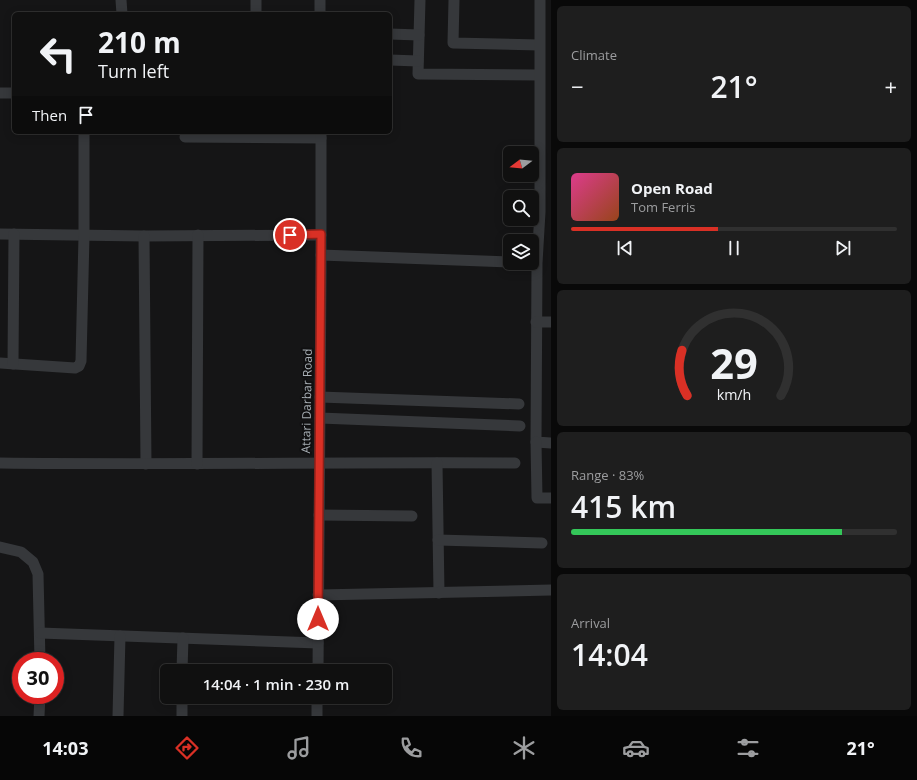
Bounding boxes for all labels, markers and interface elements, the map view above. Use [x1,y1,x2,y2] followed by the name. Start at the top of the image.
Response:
[98,23,181,61] text: 210 m
[32,28,84,80] icon: left
[571,46,617,64] text: Climate
[98,59,169,83] text: Turn left
[710,66,758,107] text: 21°
[571,71,584,101] text: −
[884,71,897,101] text: +
[75,104,97,126] icon: arrive
[32,105,67,125] text: Then
[503,146,539,182] north arrow
[503,146,539,270] map controls
[631,178,713,198] text: Open Road
[503,190,539,226] button: search
[631,198,696,216] text: Tom Ferris
[273,218,307,252] pin
[279,224,301,246] icon: arrive
[503,234,539,270] button: layers
[614,237,636,259] icon: previous
[723,237,745,259] icon: pause
[832,237,854,259] icon: next
[710,335,758,391] text: 29
[297,348,316,454] street label: Attari Darbar Road
[717,385,751,404] text: km/h
[571,466,644,484] text: Range · 83%
[571,486,676,527] text: 415 km
[297,598,339,640] position arrow
[571,614,610,632] text: Arrival
[571,634,648,675] text: 14:04
[12,652,64,704] speed limit sign: 30
[203,674,349,694] text: 14:04 · 1 min · 230 m
[173,734,201,762] icon: directions
[285,734,313,762] icon: music
[397,734,425,762] icon: phone
[510,734,538,762] icon: climate
[622,734,650,762] icon: car
[734,734,762,762] icon: filters
[42,736,88,760] text: 14:03
[847,736,875,760] text: 21°

